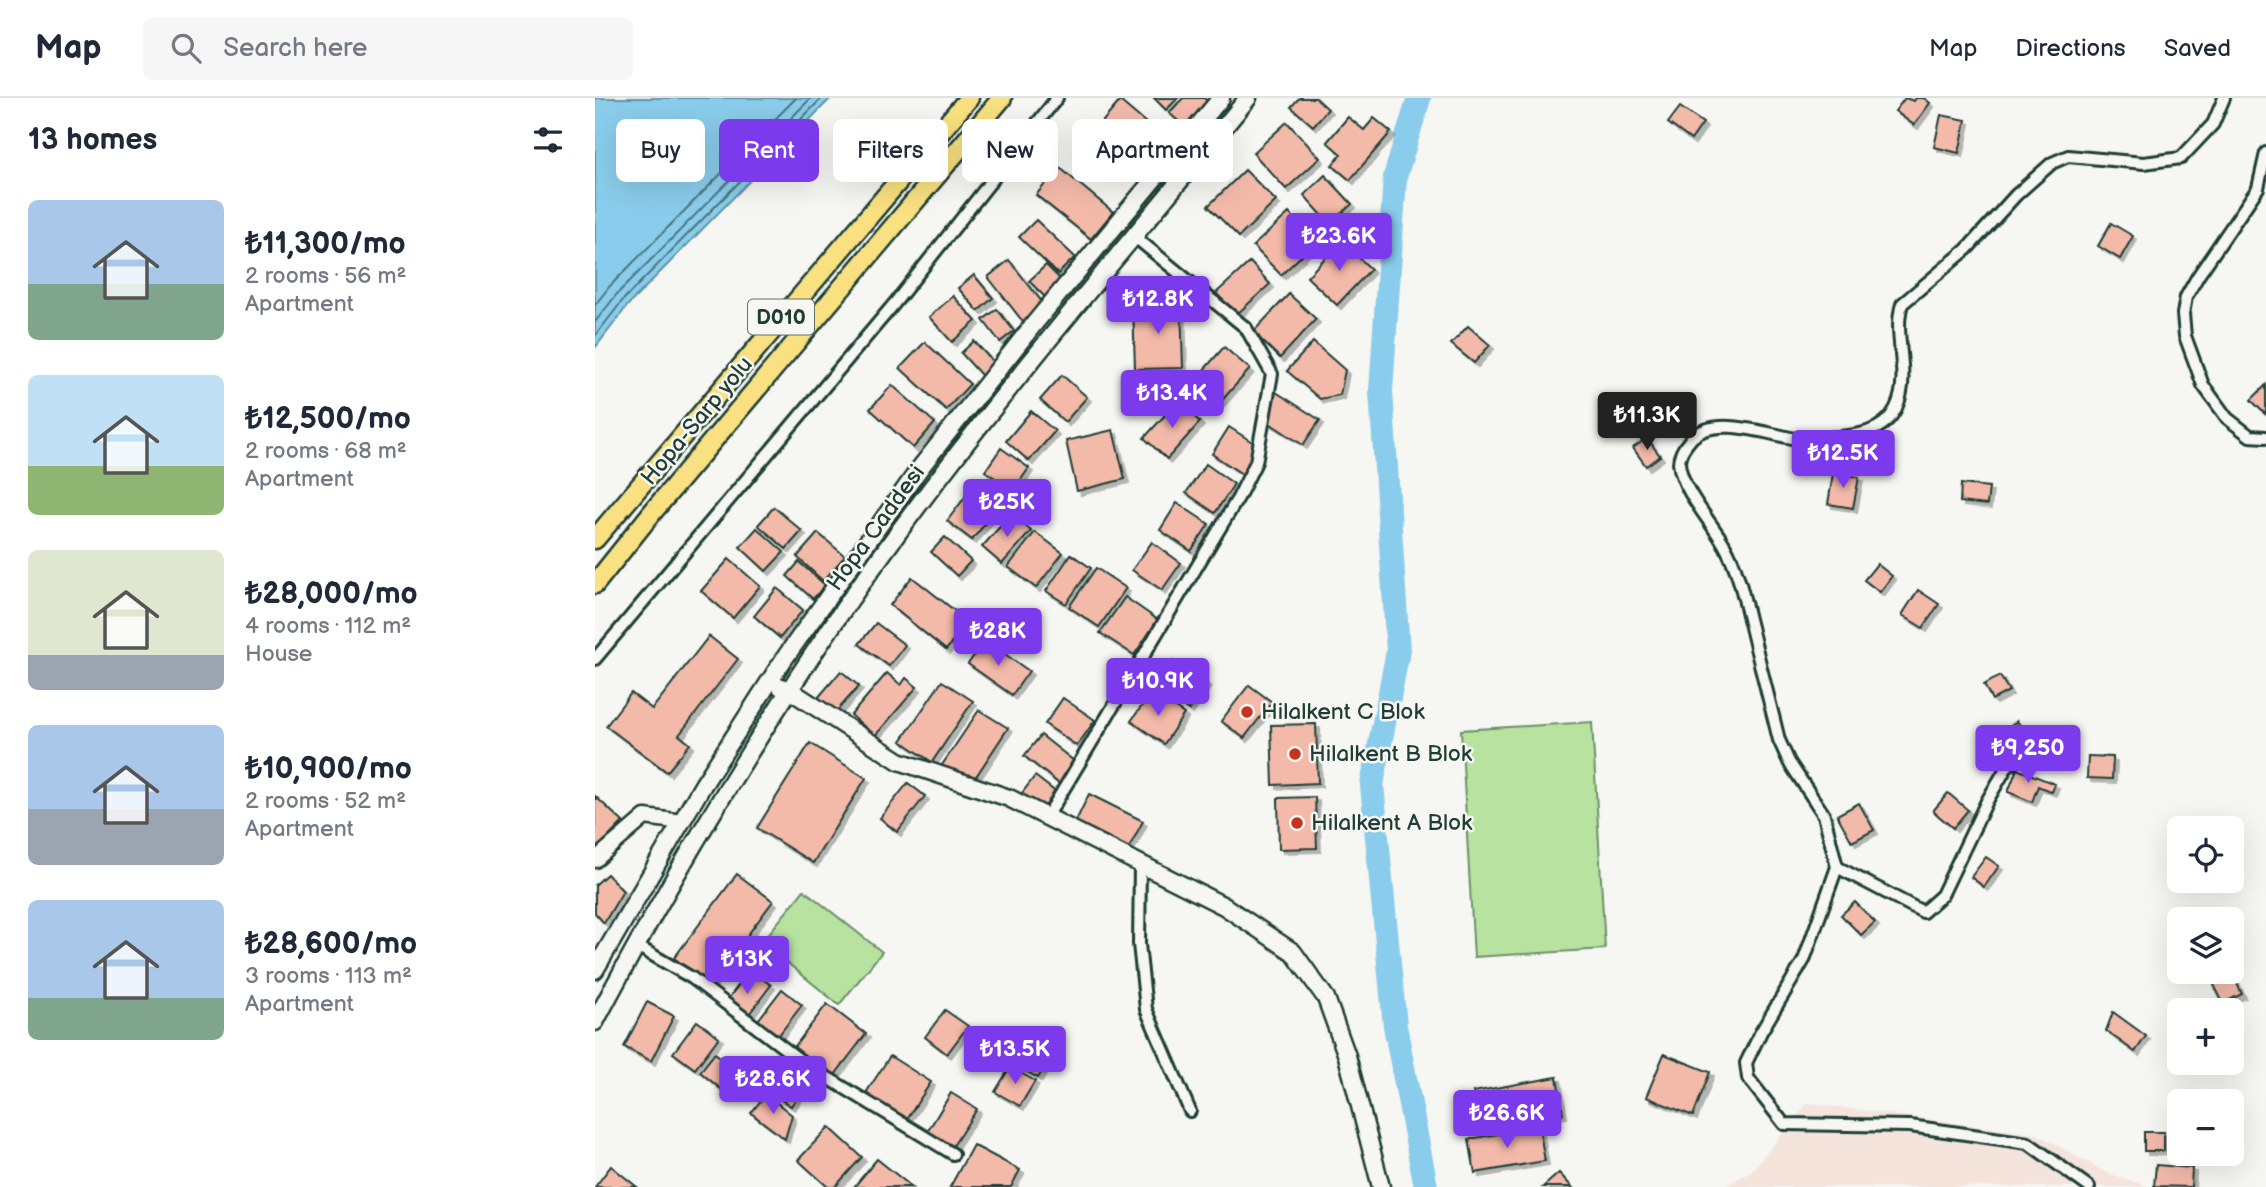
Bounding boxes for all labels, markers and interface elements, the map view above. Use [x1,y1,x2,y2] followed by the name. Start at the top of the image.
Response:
[143,17,633,80] search box
[35,28,101,68] text: Map
[167,29,205,67] icon: search
[223,33,367,64] text: Search here
[1929,34,1977,63] text: Map
[2015,34,2126,63] text: Directions
[2164,34,2231,63] text: Saved
[616,119,705,182] chip: Buy
[719,119,819,182] chip: Rent
[833,119,948,182] chip: Filters
[962,119,1058,182] chip: New
[1072,119,1233,182] chip: Apartment
[529,121,567,159] icon: filters
[28,122,157,158] text: 13 homes
[1282,214,1396,273] pin: ₺23.6K
[1302,222,1376,250] text: ₺23.6K
[245,226,406,262] text: ₺11,300/mo
[84,228,168,312] icon: home
[245,262,407,290] text: 2 rooms · 56 m²
[1101,276,1215,336] pin: ₺12.8K
[1122,285,1194,313] text: ₺12.8K
[245,290,354,318] text: Apartment
[748,300,814,334] road number: D010
[635,351,759,491] street label: Hopa-Sarp yolu
[1115,370,1229,430] pin: ₺13.4K
[1137,379,1207,407] text: ₺13.4K
[1590,392,1704,452] pin: ₺11.3K
[245,401,411,437] text: ₺12,500/mo
[1614,401,1680,429] text: ₺11.3K
[84,403,168,487] icon: home
[1786,430,1900,490] pin: ₺12.5K
[245,437,407,465] text: 2 rooms · 68 m²
[1808,439,1878,467] text: ₺12.5K
[821,460,931,596] street label: Hopa Caddesi
[245,465,354,493] text: Apartment
[966,480,1048,539] pin: ₺25K
[979,488,1035,516] text: ₺25K
[245,576,418,612] text: ₺28,000/mo
[84,578,168,662] icon: home
[957,608,1039,668] pin: ₺28K
[245,612,411,640] text: 4 rooms · 112 m²
[970,617,1026,645] text: ₺28K
[245,640,312,668] text: House
[1101,658,1215,718] pin: ₺10.9K
[1122,667,1194,695] text: ₺10.9K
[1261,698,1425,726] place label: Hilalkent C Blok
[1239,704,1255,720] marker: Hilalkent C Blok
[1971,726,2085,785] pin: ₺9,250
[1991,734,2065,762] text: ₺9,250
[1309,740,1473,768] place label: Hilalkent B Blok
[1287,746,1303,762] marker: Hilalkent B Blok
[245,751,412,787] text: ₺10,900/mo
[84,753,168,837] icon: home
[245,787,406,815] text: 2 rooms · 52 m²
[1311,809,1473,837] place label: Hilalkent A Blok
[245,815,354,843] text: Apartment
[1289,815,1305,831] marker: Hilalkent A Blok
[2167,816,2244,1166] map controls
[2167,816,2244,893] button: locate
[2167,907,2244,984] button: layers
[245,926,417,962] text: ₺28,600/mo
[84,928,168,1012] icon: home
[706,936,788,996] pin: ₺13K
[721,945,773,973] text: ₺13K
[245,962,412,990] text: 3 rooms · 113 m²
[245,990,354,1018] text: Apartment
[2167,998,2244,1075] button: +
[958,1026,1072,1086] pin: ₺13.5K
[980,1035,1050,1063] text: ₺13.5K
[716,1056,830,1116] pin: ₺28.6K
[735,1065,811,1093] text: ₺28.6K
[2167,1089,2244,1166] button: −
[1450,1090,1564,1150] pin: ₺26.6K
[1469,1099,1545,1127] text: ₺26.6K

